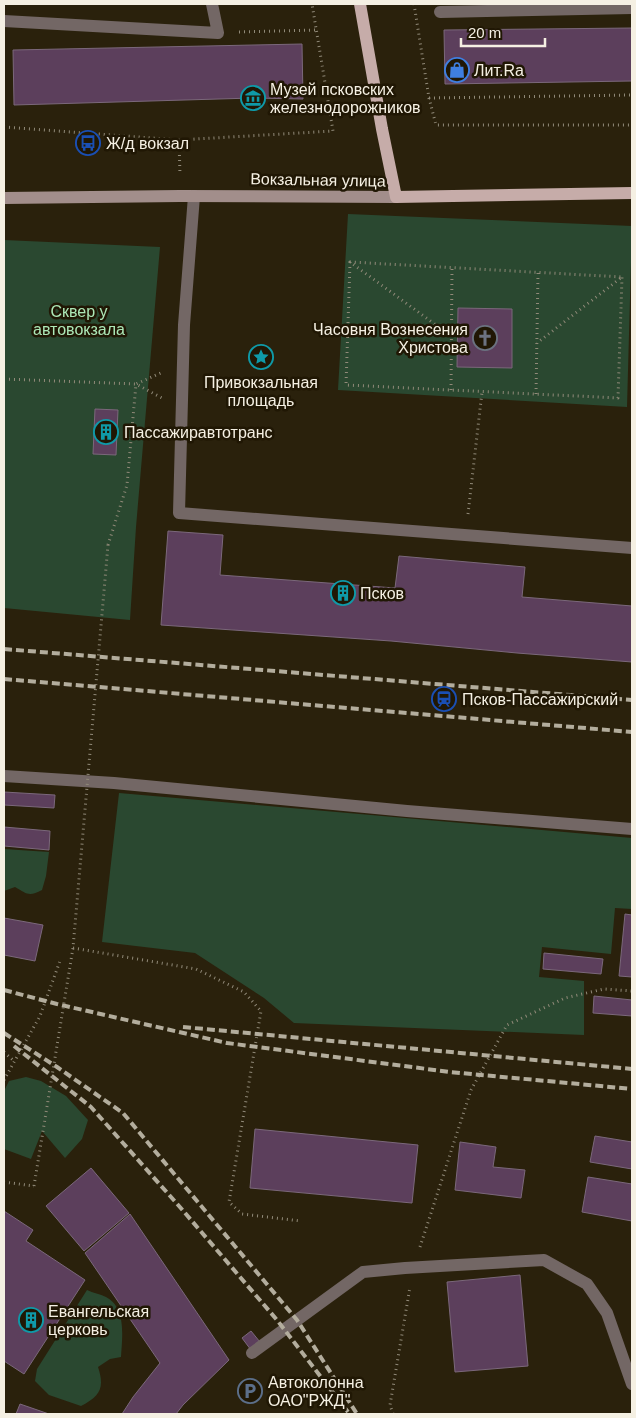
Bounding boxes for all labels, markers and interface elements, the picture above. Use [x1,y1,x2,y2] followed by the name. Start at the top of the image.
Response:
[461,15,545,47] scale bar
[468,24,501,41] text: 20 m
[444,57,470,83] shop icon: Лит.Ra
[474,62,524,79] place label: Лит.Ra
[270,81,421,116] place label: Музей псковских железнодорожников
[240,85,266,111] museum icon: Музей псковских железнодорожников
[75,130,101,156] bus stop icon: Ж/д вокзал
[106,135,189,152] place label: Ж/д вокзал
[250,170,386,190] street label: Вокзальная улица
[33,303,125,338] park label: Сквер у автовокзала
[313,321,468,356] place label: Часовня Вознесения Христова
[472,325,498,351] church icon: Часовня Вознесения Христова
[248,344,274,370] place icon: Привокзальная площадь
[204,374,318,409] place label: Привокзальная площадь
[93,419,119,445] building icon: Пассажиравтотранс
[124,424,273,441] place label: Пассажиравтотранс
[330,580,356,606] building icon: Псков
[360,585,404,602] place label: Псков
[431,686,457,712] station icon: Псков-Пассажирский
[462,691,618,708] place label: Псков-Пассажирский
[48,1303,149,1338] place label: Евангельская церковь
[18,1307,44,1333] building icon: Евангельская церковь
[268,1374,364,1409] place label: Автоколонна ОАО"РЖД"
[237,1378,263,1404] parking icon: Автоколонна ОАО"РЖД"

